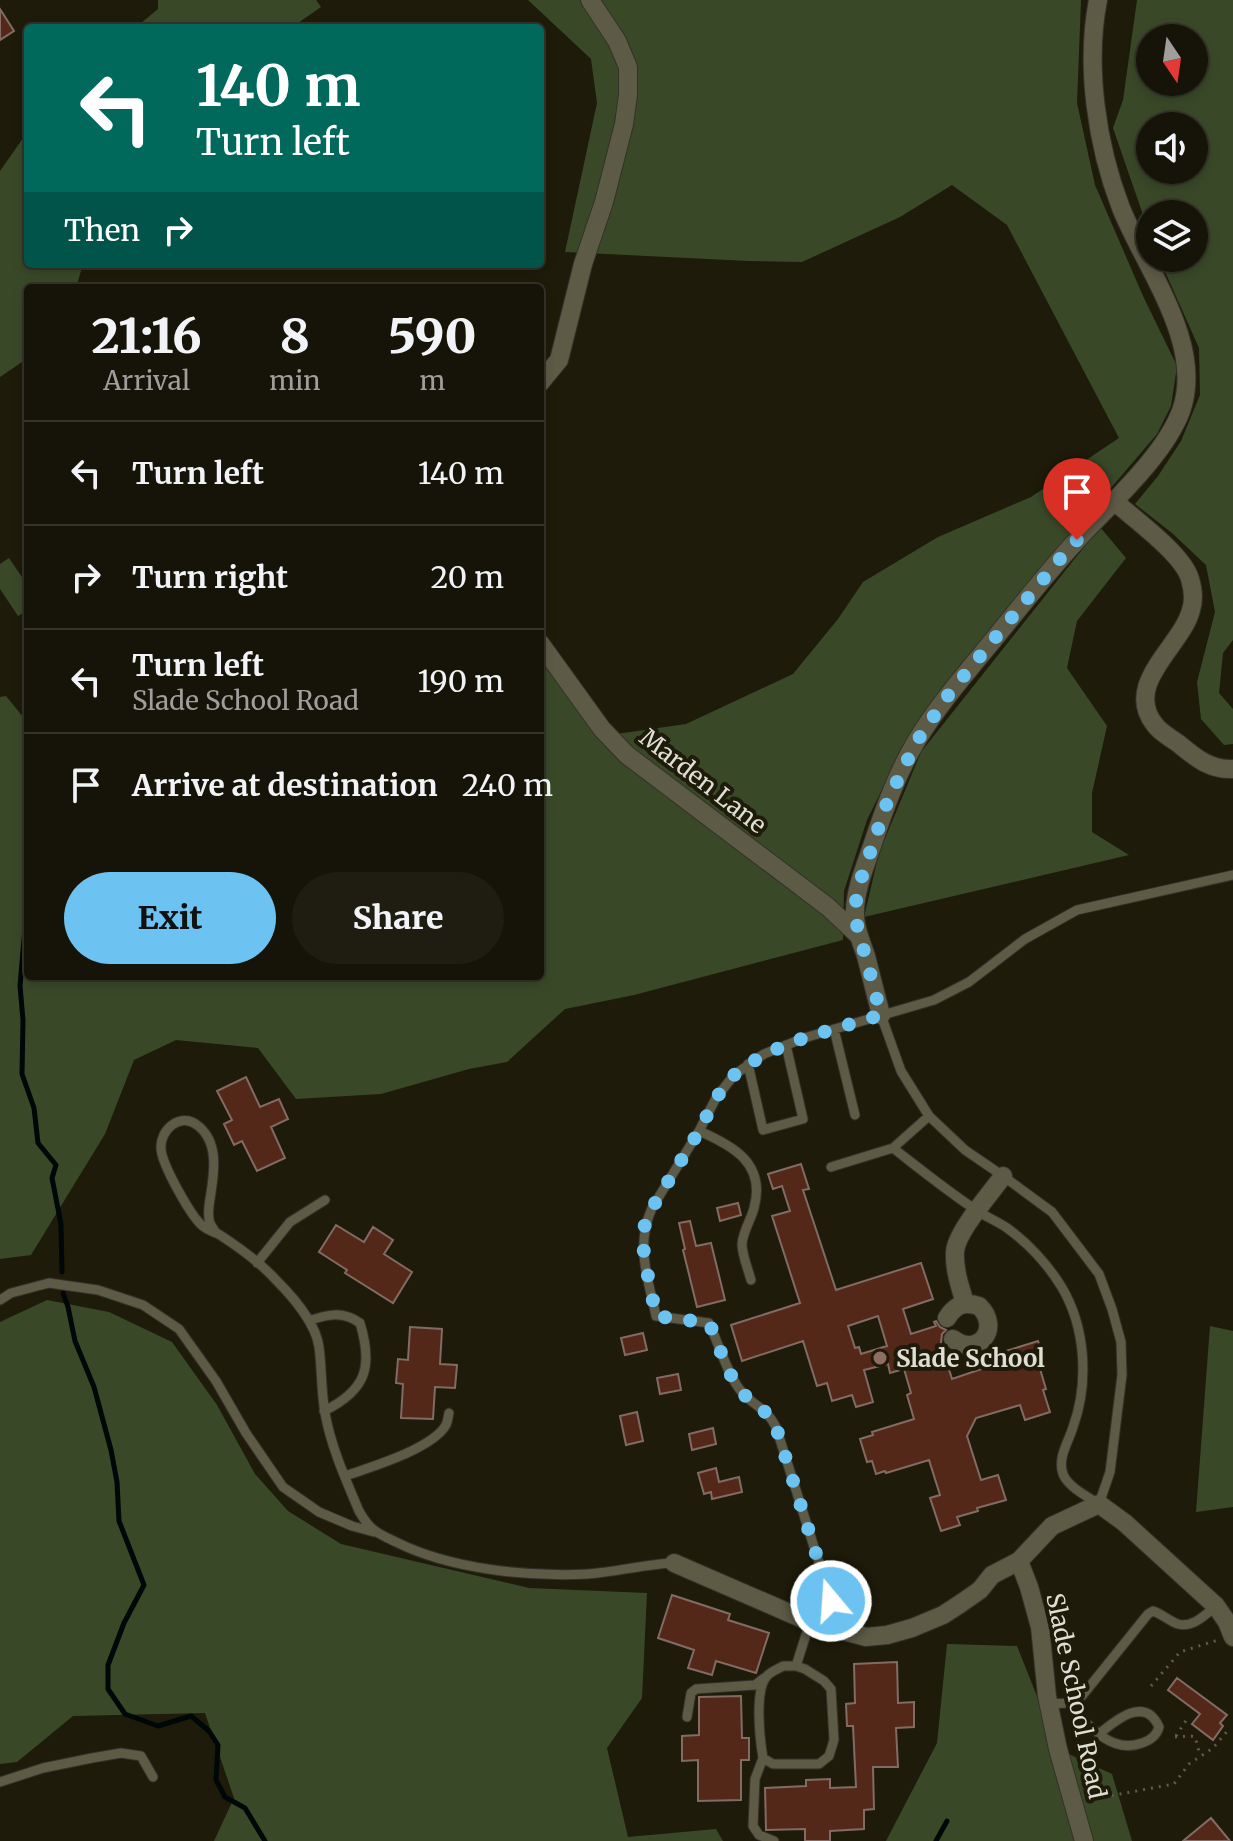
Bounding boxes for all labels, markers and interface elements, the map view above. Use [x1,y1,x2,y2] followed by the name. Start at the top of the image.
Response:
[1136,24,1208,96] north arrow
[1136,24,1208,272] map controls
[196,51,361,121] text: 140 m
[64,56,168,160] icon: left
[1136,112,1208,184] button: sound
[196,120,350,165] text: Turn left
[1136,200,1208,272] button: layers
[156,208,200,252] icon: right
[64,211,140,249] text: Then
[91,306,202,366] text: 21:16
[280,306,310,366] text: 8
[388,306,477,366] text: 590
[103,364,190,397] text: Arrival
[269,364,321,397] text: min
[419,364,445,397] text: m
[64,451,108,495] icon: left
[132,454,264,492] text: Turn left
[418,454,504,492] text: 140 m
[1043,458,1111,540] pin
[1055,470,1099,514] icon: arrive
[64,555,108,599] icon: right
[132,558,288,596] text: Turn right
[431,558,504,596] text: 20 m
[132,646,264,684] text: Turn left
[64,659,108,703] icon: left
[417,662,504,700] text: 190 m
[132,684,359,717] text: Slade School Road
[633,722,773,840] street label: Marden Lane
[64,763,108,807] icon: arrive
[132,766,438,804] text: Arrive at destination
[462,766,553,804] text: 240 m
[64,872,276,964] button: Exit
[292,872,504,964] button: Share
[896,1343,1045,1374] place label: Slade School
[871,1349,889,1367] marker: Slade School
[789,1559,873,1643] position arrow
[1039,1590,1113,1802] street label: Slade School Road

